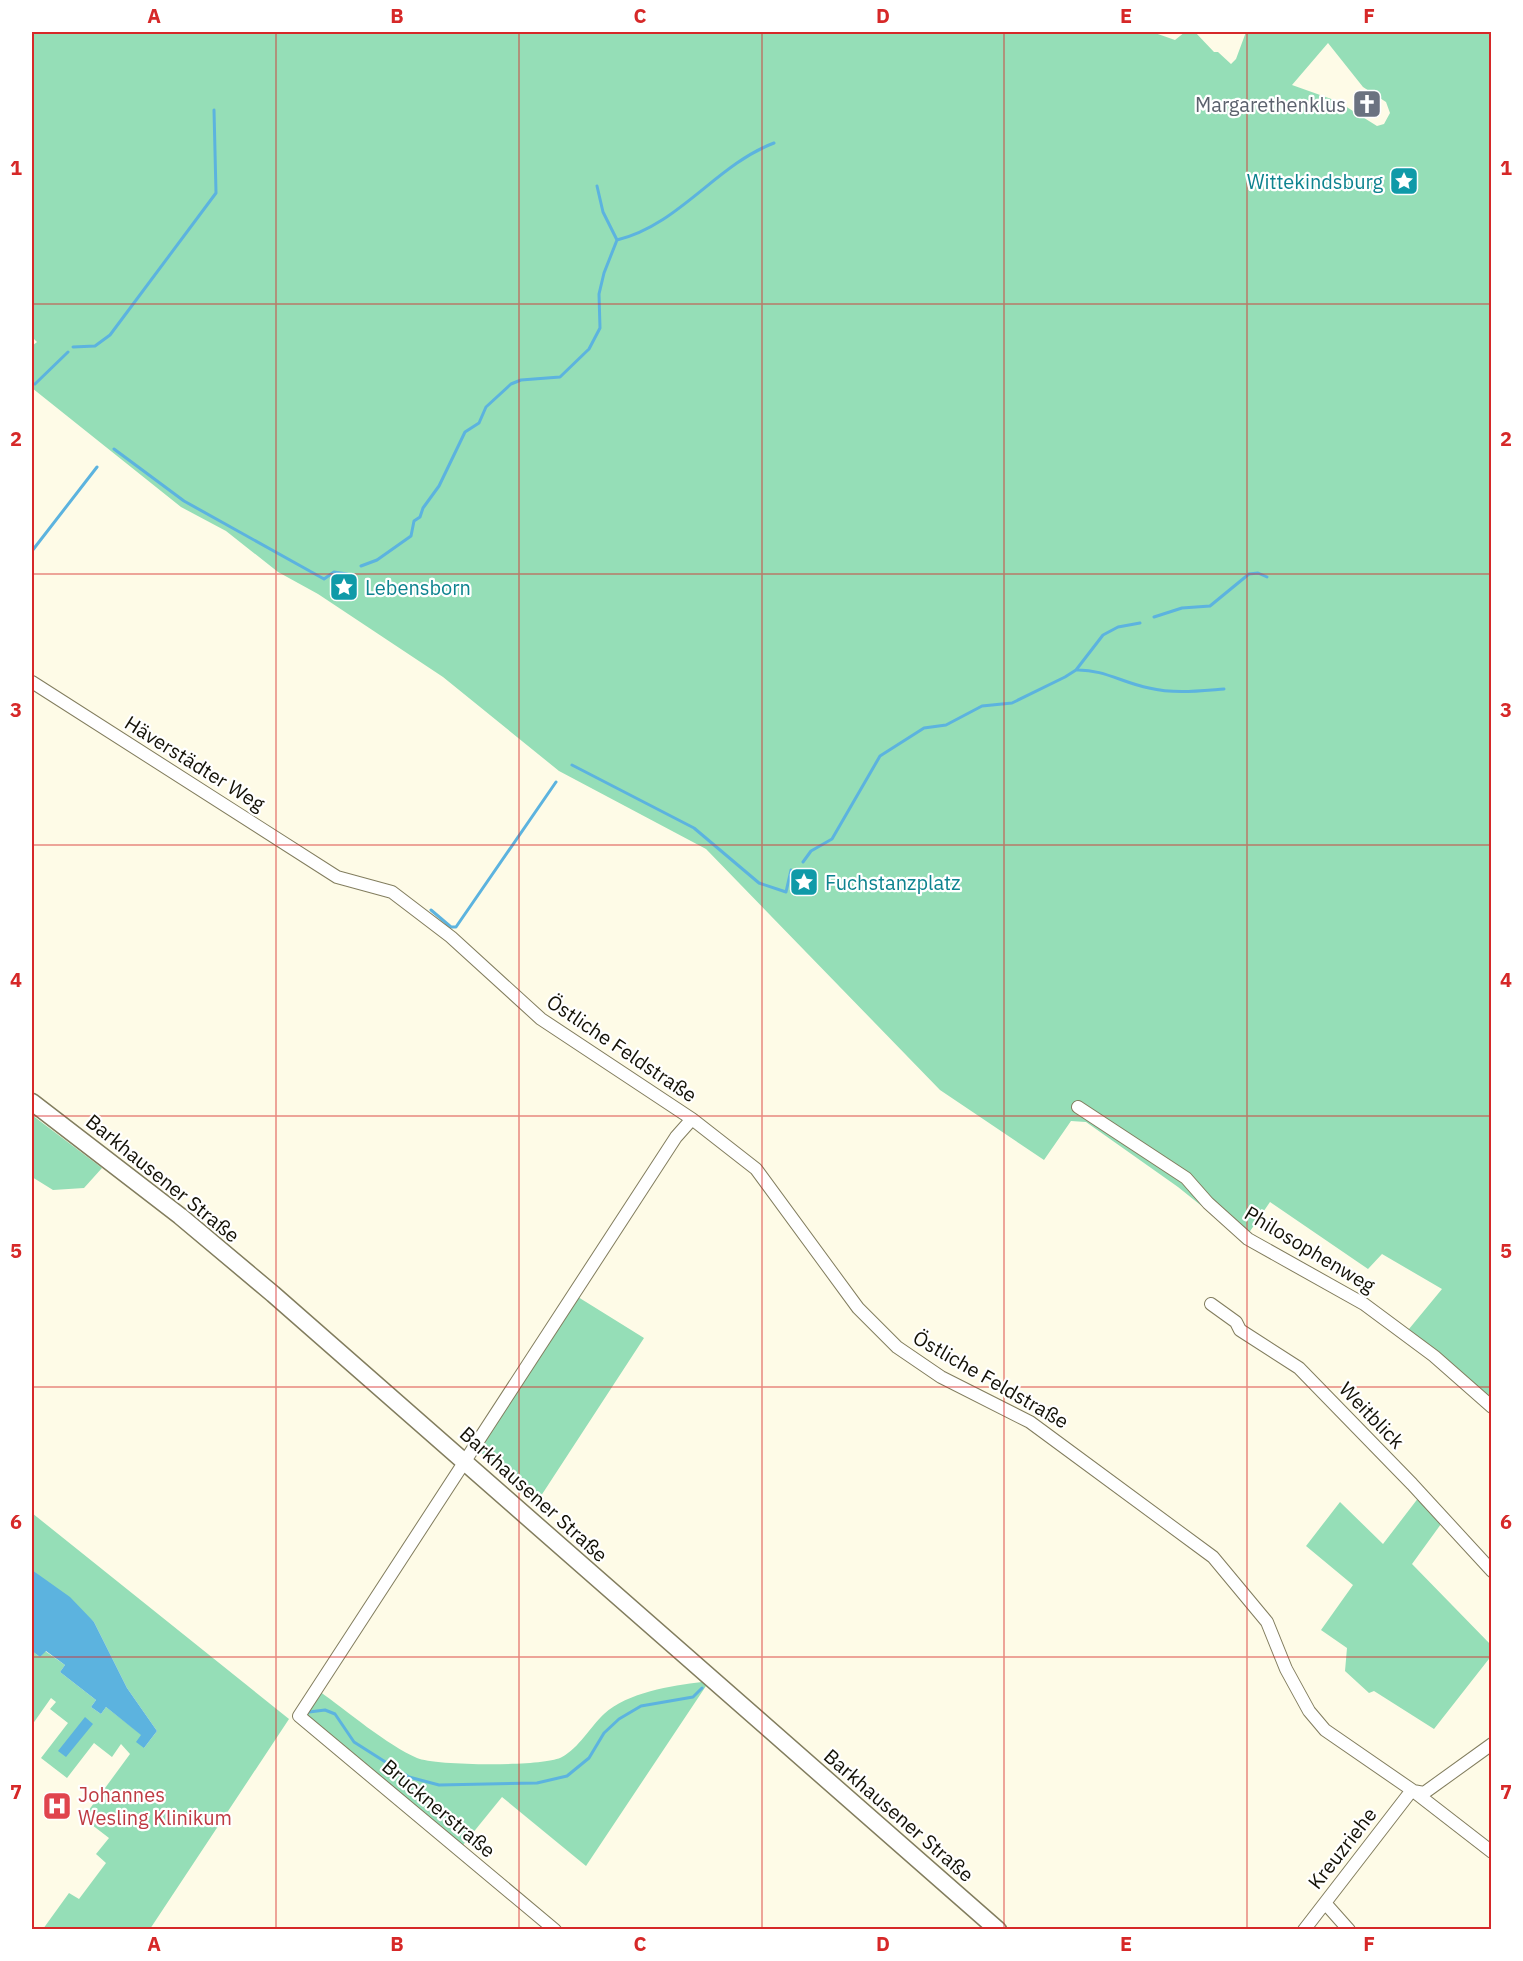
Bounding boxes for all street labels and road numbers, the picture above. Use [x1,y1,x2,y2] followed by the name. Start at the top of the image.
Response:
[120,709,271,817] street label: Häverstädter Weg
[542,988,702,1108] street label: Östliche Feldstraße
[80,1108,246,1248] street label: Barkhausener Straße
[1240,1199,1381,1299] street label: Philosophenweg
[908,1323,1074,1435] street label: Östliche Feldstraße
[1333,1376,1411,1455] street label: Weitblick
[454,1420,614,1568] street label: Barkhausener Straße
[818,1742,980,1888] street label: Barkhausener Straße
[377,1753,501,1863] street label: Brucknerstraße
[1302,1801,1383,1895] street label: Kreuzriehe

